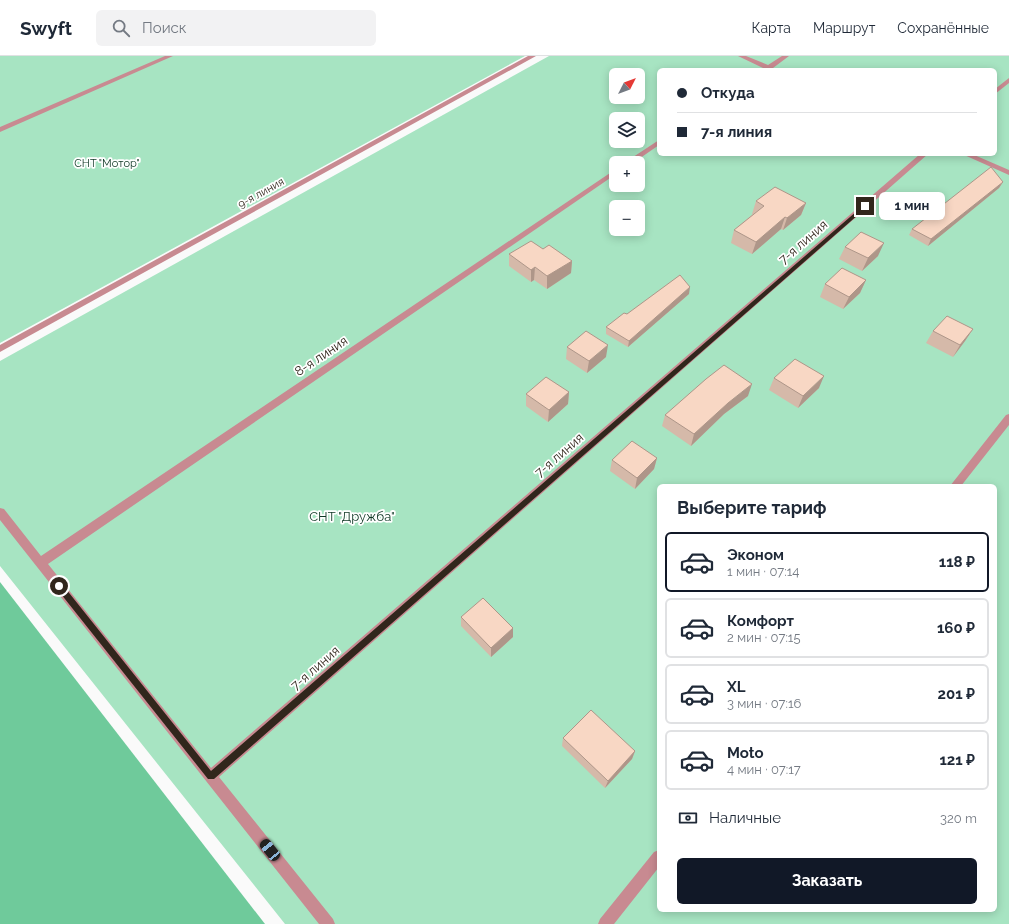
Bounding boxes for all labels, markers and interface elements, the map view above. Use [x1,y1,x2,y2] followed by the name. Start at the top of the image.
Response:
[96,10,376,46] search box
[20,17,72,39] text: Swyft
[110,17,132,39] icon: search
[142,19,187,37] text: Поиск
[752,20,791,36] text: Карта
[813,20,875,36] text: Маршрут
[897,20,989,36] text: Сохранённые
[609,68,645,104] north arrow
[609,68,645,236] map controls
[701,84,755,102] text: Откуда
[609,112,645,148] button: layers
[701,123,772,141] text: 7-я линия
[609,156,645,192] button: +
[74,157,140,170] park label: СНТ "Мотор"
[236,175,286,211] street label: 9-я линия
[879,192,945,220] callout: 1 мин
[856,197,874,215] route end
[895,198,929,213] text: 1 мин
[609,200,645,236] button: −
[776,217,830,267] street label: 7-я линия
[292,333,350,379] street label: 8-я линия
[532,430,586,480] street label: 7-я линия
[677,497,827,518] text: Выберите тариф
[309,509,395,524] park label: СНТ "Дружба"
[679,544,715,580] icon: car
[727,546,784,564] text: Эконом
[939,553,975,571] text: 118 ₽
[727,564,799,579] text: 1 мин · 07:14
[50,577,68,595] route start
[679,610,715,646] icon: car
[727,612,794,630] text: Комфорт
[937,619,975,637] text: 160 ₽
[727,630,801,645] text: 2 мин · 07:15
[288,643,342,693] street label: 7-я линия
[679,676,715,712] icon: car
[727,678,745,696] text: XL
[938,685,975,703] text: 201 ₽
[727,696,801,711] text: 3 мин · 07:16
[679,742,715,778] icon: car
[727,744,764,762] text: Moto
[939,751,975,769] text: 121 ₽
[727,762,801,777] text: 4 мин · 07:17
[677,807,699,829] icon: cash
[709,809,781,827] text: Наличные
[940,811,977,826] text: 320 m
[258,837,282,863] car
[677,858,977,904] button: Заказать

